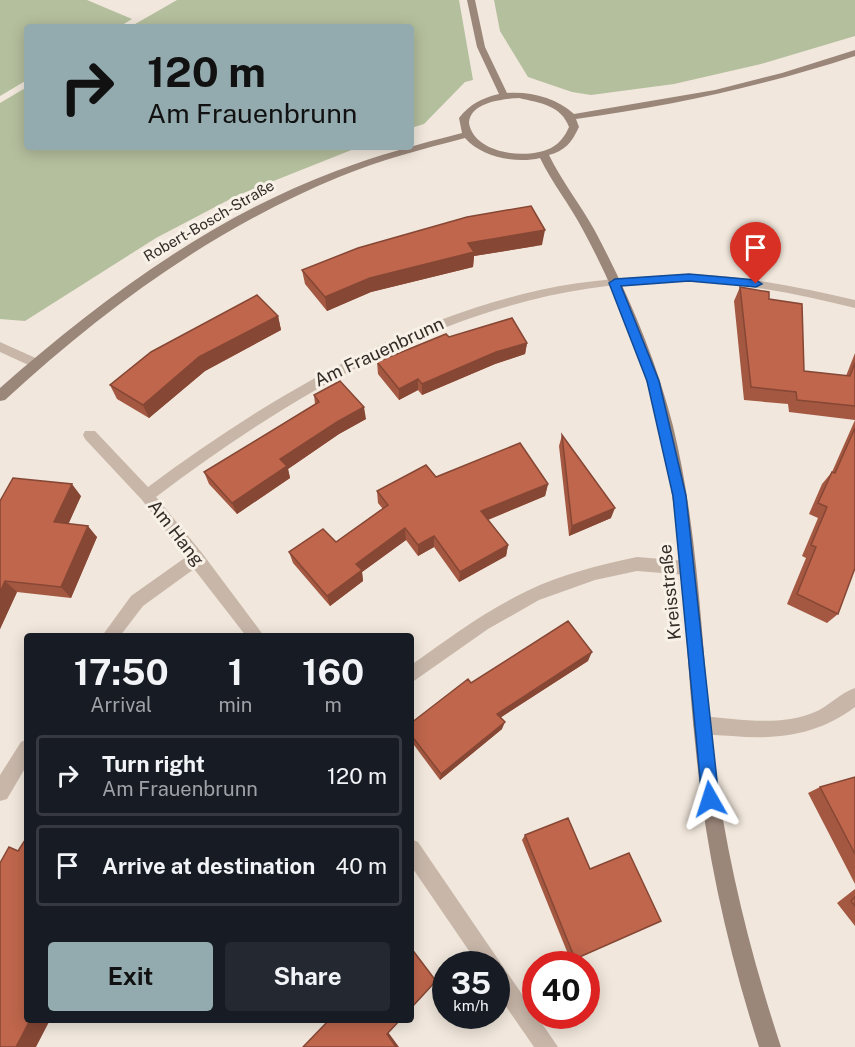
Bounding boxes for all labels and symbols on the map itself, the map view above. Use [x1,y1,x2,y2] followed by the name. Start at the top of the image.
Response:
[141,176,277,265] street label: Robert-Bosch-Straße
[730,222,781,284] pin
[311,312,447,391] street label: Am Frauenbrunn
[144,495,209,570] street label: Am Hang
[654,543,685,641] street label: Kreisstraße
[678,767,742,831] position arrow
[522,951,600,1029] speed limit sign: 40

